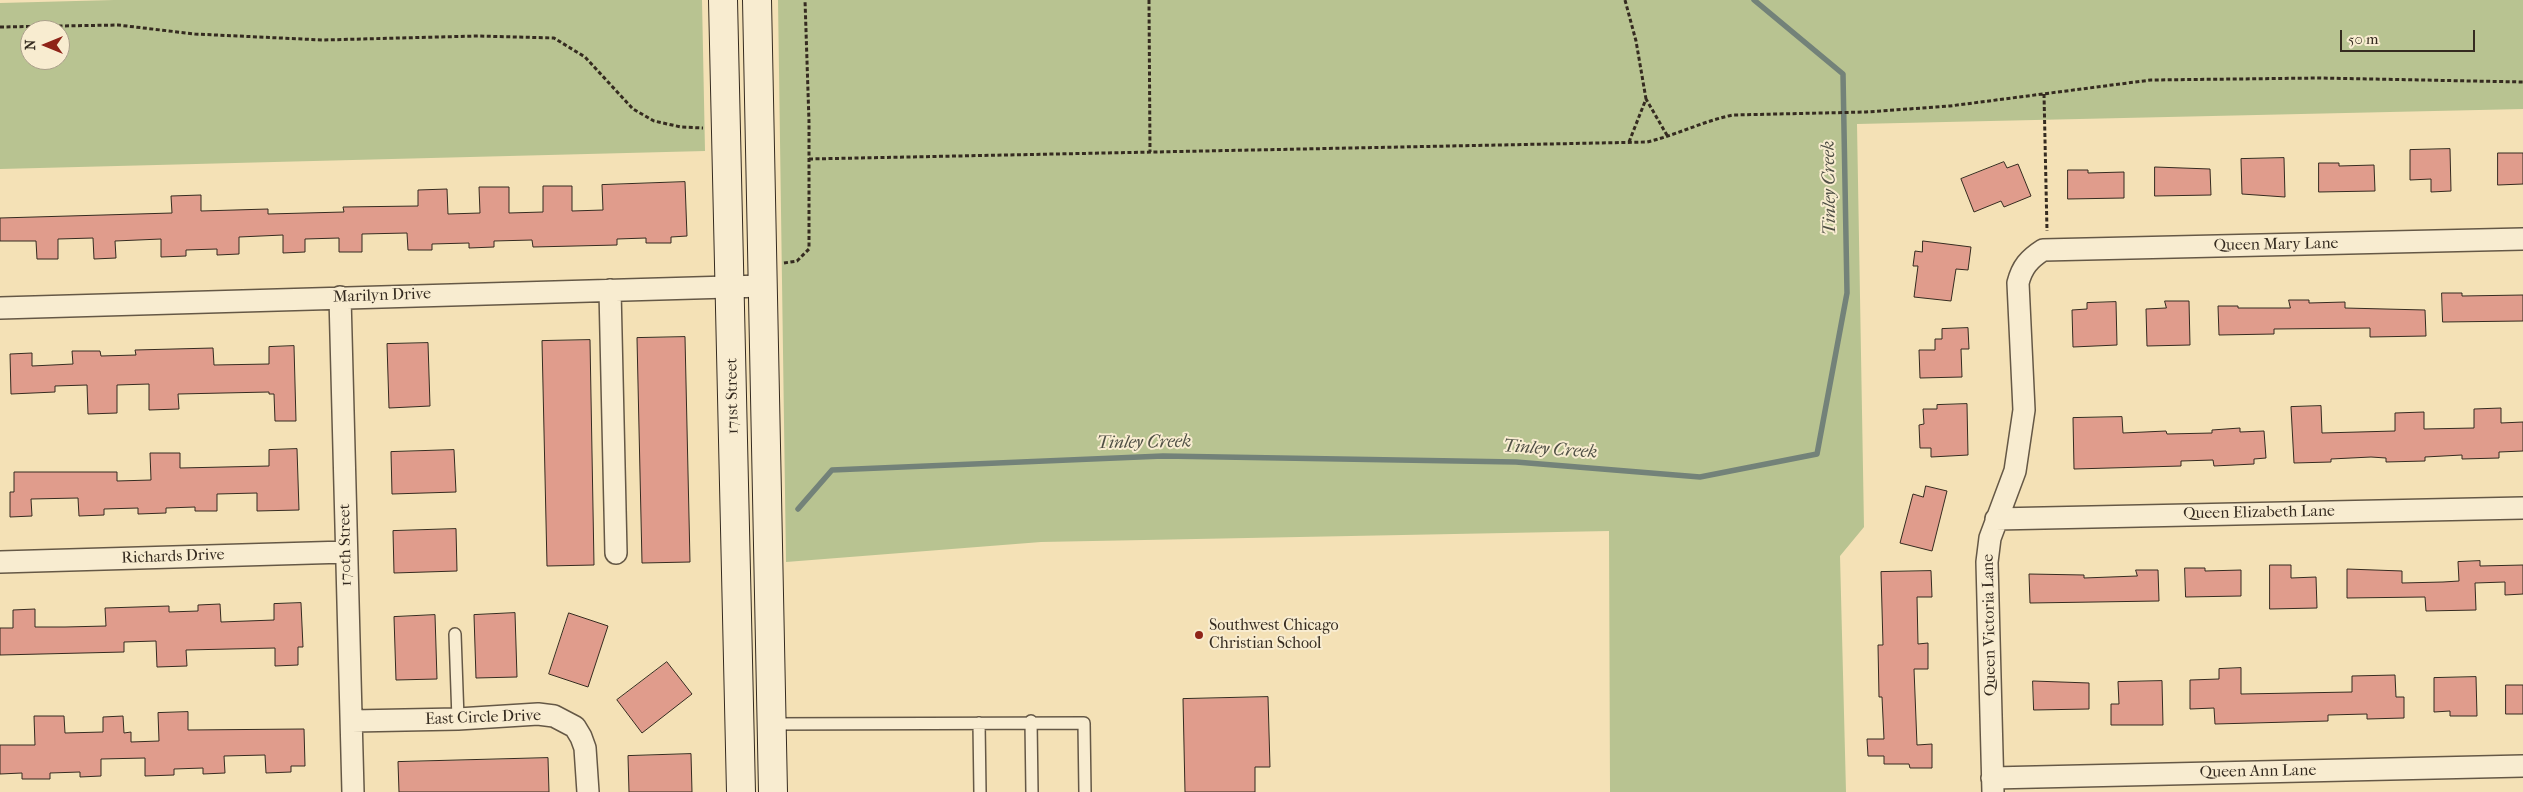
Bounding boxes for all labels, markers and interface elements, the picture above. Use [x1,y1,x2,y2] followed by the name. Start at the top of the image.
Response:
[20,20,70,70] north arrow
[2343,20,2478,52] scale bar
[2348,30,2378,48] text: 50 m
[22,40,39,50] text: N
[1818,140,1842,236] water label: Tinley Creek
[2213,234,2339,256] street label: Queen Mary Lane
[333,285,431,307] street label: Marilyn Drive
[723,358,743,434] street label: 171st Street
[1096,431,1192,455] water label: Tinley Creek
[1502,436,1598,464] water label: Tinley Creek
[2183,502,2335,524] street label: Queen Elizabeth Lane
[336,504,356,586] street label: 170th Street
[121,546,225,568] street label: Richards Drive
[1979,554,2001,696] street label: Queen Victoria Lane
[1209,616,1339,654] place label: Southwest Chicago Christian School
[1193,629,1205,641] marker: Southwest Chicago Christian School
[425,706,541,730] street label: East Circle Drive
[2200,761,2316,783] street label: Queen Ann Lane

